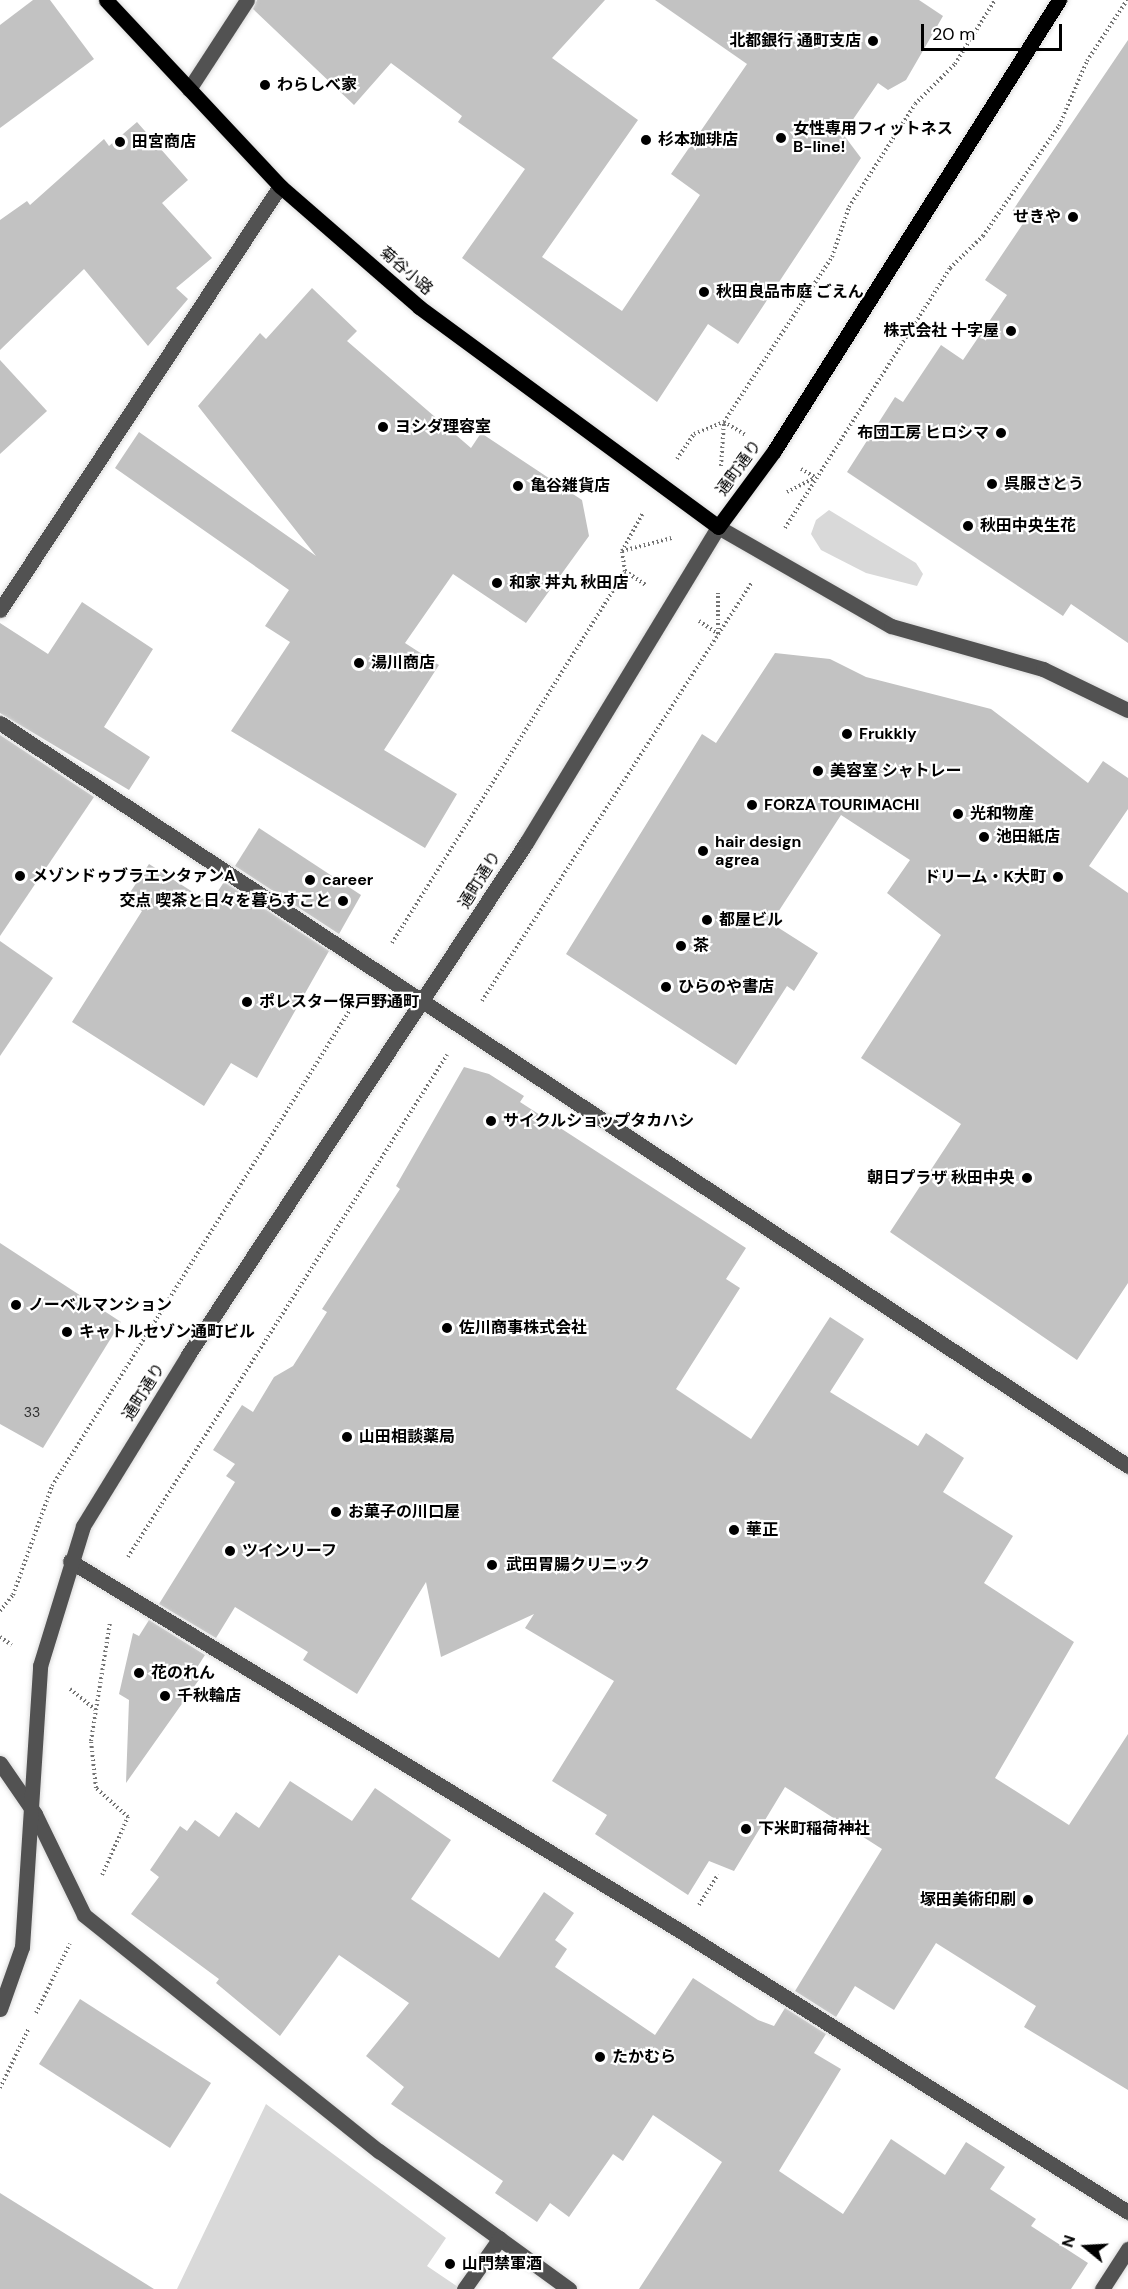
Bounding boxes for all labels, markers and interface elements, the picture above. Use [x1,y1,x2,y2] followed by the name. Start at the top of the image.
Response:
[924,12,1065,50] scale bar
[932,22,975,46] text: 20 m
[729,31,861,51] place label: 北都銀行 通町支店
[866,34,880,48] marker: 北都銀行 通町支店
[277,75,357,95] place label: わらしべ家
[258,78,272,92] marker: わらしべ家
[793,119,953,157] place label: 女性専用フィットネス B-line!
[658,130,738,150] place label: 杉本珈琲店
[774,131,788,145] marker: 女性専用フィットネス B-line!
[132,132,196,152] place label: 田宮商店
[639,133,653,147] marker: 杉本珈琲店
[113,135,127,149] marker: 田宮商店
[1013,207,1061,227] place label: せきや
[1066,210,1080,224] marker: せきや
[376,243,436,299] street label: 菊谷小路
[716,282,864,302] place label: 秋田良品市庭 ごえん
[697,285,711,299] marker: 秋田良品市庭 ごえん
[883,321,999,341] place label: 株式会社 十字屋
[1004,324,1018,338] marker: 株式会社 十字屋
[395,417,491,437] place label: ヨシダ理容室
[376,420,390,434] marker: ヨシダ理容室
[857,423,989,443] place label: 布団工房 ヒロシマ
[994,426,1008,440] marker: 布団工房 ヒロシマ
[712,436,766,500] street label: 通町通り
[1004,474,1084,494] place label: 呉服さとう
[530,476,610,496] place label: 亀谷雑貨店
[985,477,999,491] marker: 呉服さとう
[511,479,525,493] marker: 亀谷雑貨店
[980,516,1076,536] place label: 秋田中央生花
[961,519,975,533] marker: 秋田中央生花
[509,573,629,593] place label: 和家 丼丸 秋田店
[490,576,504,590] marker: 和家 丼丸 秋田店
[371,653,435,673] place label: 湯川商店
[352,656,366,670] marker: 湯川商店
[859,724,917,744] place label: Frukkly
[840,727,854,741] marker: Frukkly
[830,761,962,781] place label: 美容室 シャトレー
[811,764,825,778] marker: 美容室 シャトレー
[764,795,919,815] place label: FORZA TOURIMACHI
[745,798,759,812] marker: FORZA TOURIMACHI
[970,804,1034,824] place label: 光和物産
[951,807,965,821] marker: 光和物産
[996,827,1060,847] place label: 池田紙店
[977,830,991,844] marker: 池田紙店
[715,832,801,870] place label: hair design agrea
[696,844,710,858] marker: hair design agrea
[455,848,505,912] street label: 通町通り
[32,866,235,886] place label: メゾンドゥブラエンタァンA
[924,867,1046,887] place label: ドリーム・K大町
[13,869,27,883] marker: メゾンドゥブラエンタァンA
[322,870,373,890] place label: career
[1051,870,1065,884] marker: ドリーム・K大町
[303,873,317,887] marker: career
[119,891,331,911] place label: 交点 喫茶と日々を暮らすこと
[336,894,350,908] marker: 交点 喫茶と日々を暮らすこと
[719,910,783,930] place label: 都屋ビル
[700,913,714,927] marker: 都屋ビル
[693,936,709,956] place label: 茶
[674,939,688,953] marker: 茶
[678,977,774,997] place label: ひらのや書店
[659,980,673,994] marker: ひらのや書店
[259,992,419,1012] place label: ポレスター保戸野通町
[240,995,254,1009] marker: ポレスター保戸野通町
[503,1111,695,1131] place label: サイクルショップタカハシ
[484,1114,498,1128] marker: サイクルショップタカハシ
[867,1168,1015,1188] place label: 朝日プラザ 秋田中央
[1020,1171,1034,1185] marker: 朝日プラザ 秋田中央
[28,1295,172,1315] place label: ノーベルマンション
[9,1298,23,1312] marker: ノーベルマンション
[459,1318,587,1338] place label: 佐川商事株式会社
[440,1321,454,1335] marker: 佐川商事株式会社
[79,1322,255,1342] place label: キャトルセゾン通町ビル
[60,1325,74,1339] marker: キャトルセゾン通町ビル
[119,1360,169,1424] street label: 通町通り
[24,1404,40,1420] house number: 33
[359,1427,455,1447] place label: 山田相談薬局
[340,1430,354,1444] marker: 山田相談薬局
[348,1502,460,1522] place label: お菓子の川口屋
[329,1505,343,1519] marker: お菓子の川口屋
[746,1520,778,1540] place label: 華正
[727,1523,741,1537] marker: 華正
[242,1541,338,1561] place label: ツインリーフ
[223,1544,237,1558] marker: ツインリーフ
[506,1555,650,1575] place label: 武田胃腸クリニック
[483,1556,501,1574] marker: 武田胃腸クリニック
[151,1663,215,1683] place label: 花のれん
[132,1666,146,1680] marker: 花のれん
[177,1686,241,1706] place label: 千秋輪店
[158,1689,172,1703] marker: 千秋輪店
[758,1819,870,1839] place label: 下米町稲荷神社
[739,1822,753,1836] marker: 下米町稲荷神社
[920,1890,1016,1910] place label: 塚田美術印刷
[1021,1893,1035,1907] marker: 塚田美術印刷
[612,2047,676,2067] place label: たかむら
[593,2050,607,2064] marker: たかむら
[1056,2217,1116,2277] north arrow
[1057,2232,1080,2250] text: N
[462,2254,542,2274] place label: 山門禁軍酒
[443,2257,457,2271] marker: 山門禁軍酒

